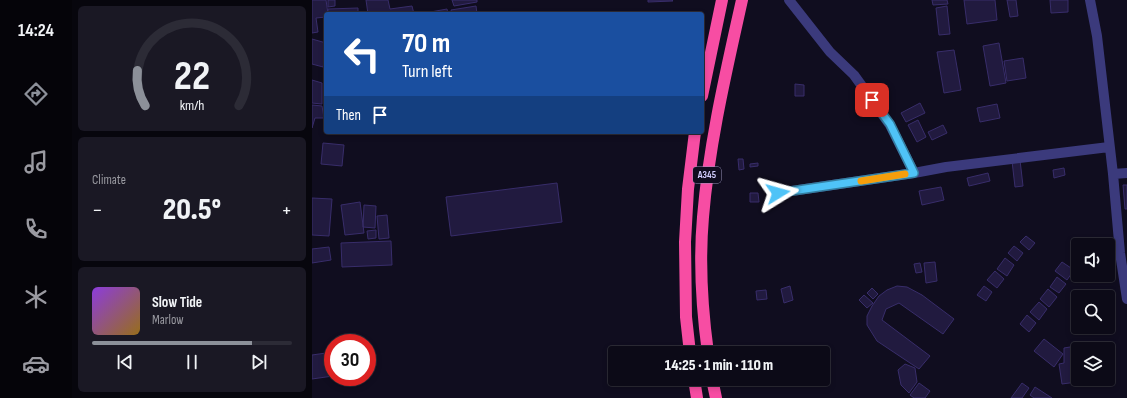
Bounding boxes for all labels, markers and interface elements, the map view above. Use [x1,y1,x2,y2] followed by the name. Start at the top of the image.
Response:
[18,20,54,41] text: 14:24
[402,27,450,60] text: 70 m
[336,28,388,80] icon: left
[174,52,210,101] text: 22
[402,61,453,82] text: Turn left
[22,80,50,108] icon: directions
[855,83,889,117] pin
[861,89,883,111] icon: arrive
[180,97,204,114] text: km/h
[369,104,391,126] icon: arrive
[336,106,361,125] text: Then
[22,148,50,176] icon: music
[693,167,721,183] road number: A345
[92,172,126,188] text: Climate
[757,172,799,214] position arrow
[163,192,221,228] text: 20.5°
[92,197,103,224] text: −
[281,197,292,224] text: +
[22,215,50,243] icon: phone
[1071,238,1115,386] map controls
[1071,238,1115,282] button: sound
[22,283,50,311] icon: climate
[1071,290,1115,334] button: search
[152,293,202,312] text: Slow Tide
[152,312,184,328] text: Marlow
[324,334,376,386] speed limit sign: 30
[1071,342,1115,386] button: layers
[22,350,50,378] icon: car
[114,351,136,373] icon: previous
[181,351,203,373] icon: pause
[248,351,270,373] icon: next
[665,356,773,375] text: 14:25 · 1 min · 110 m

